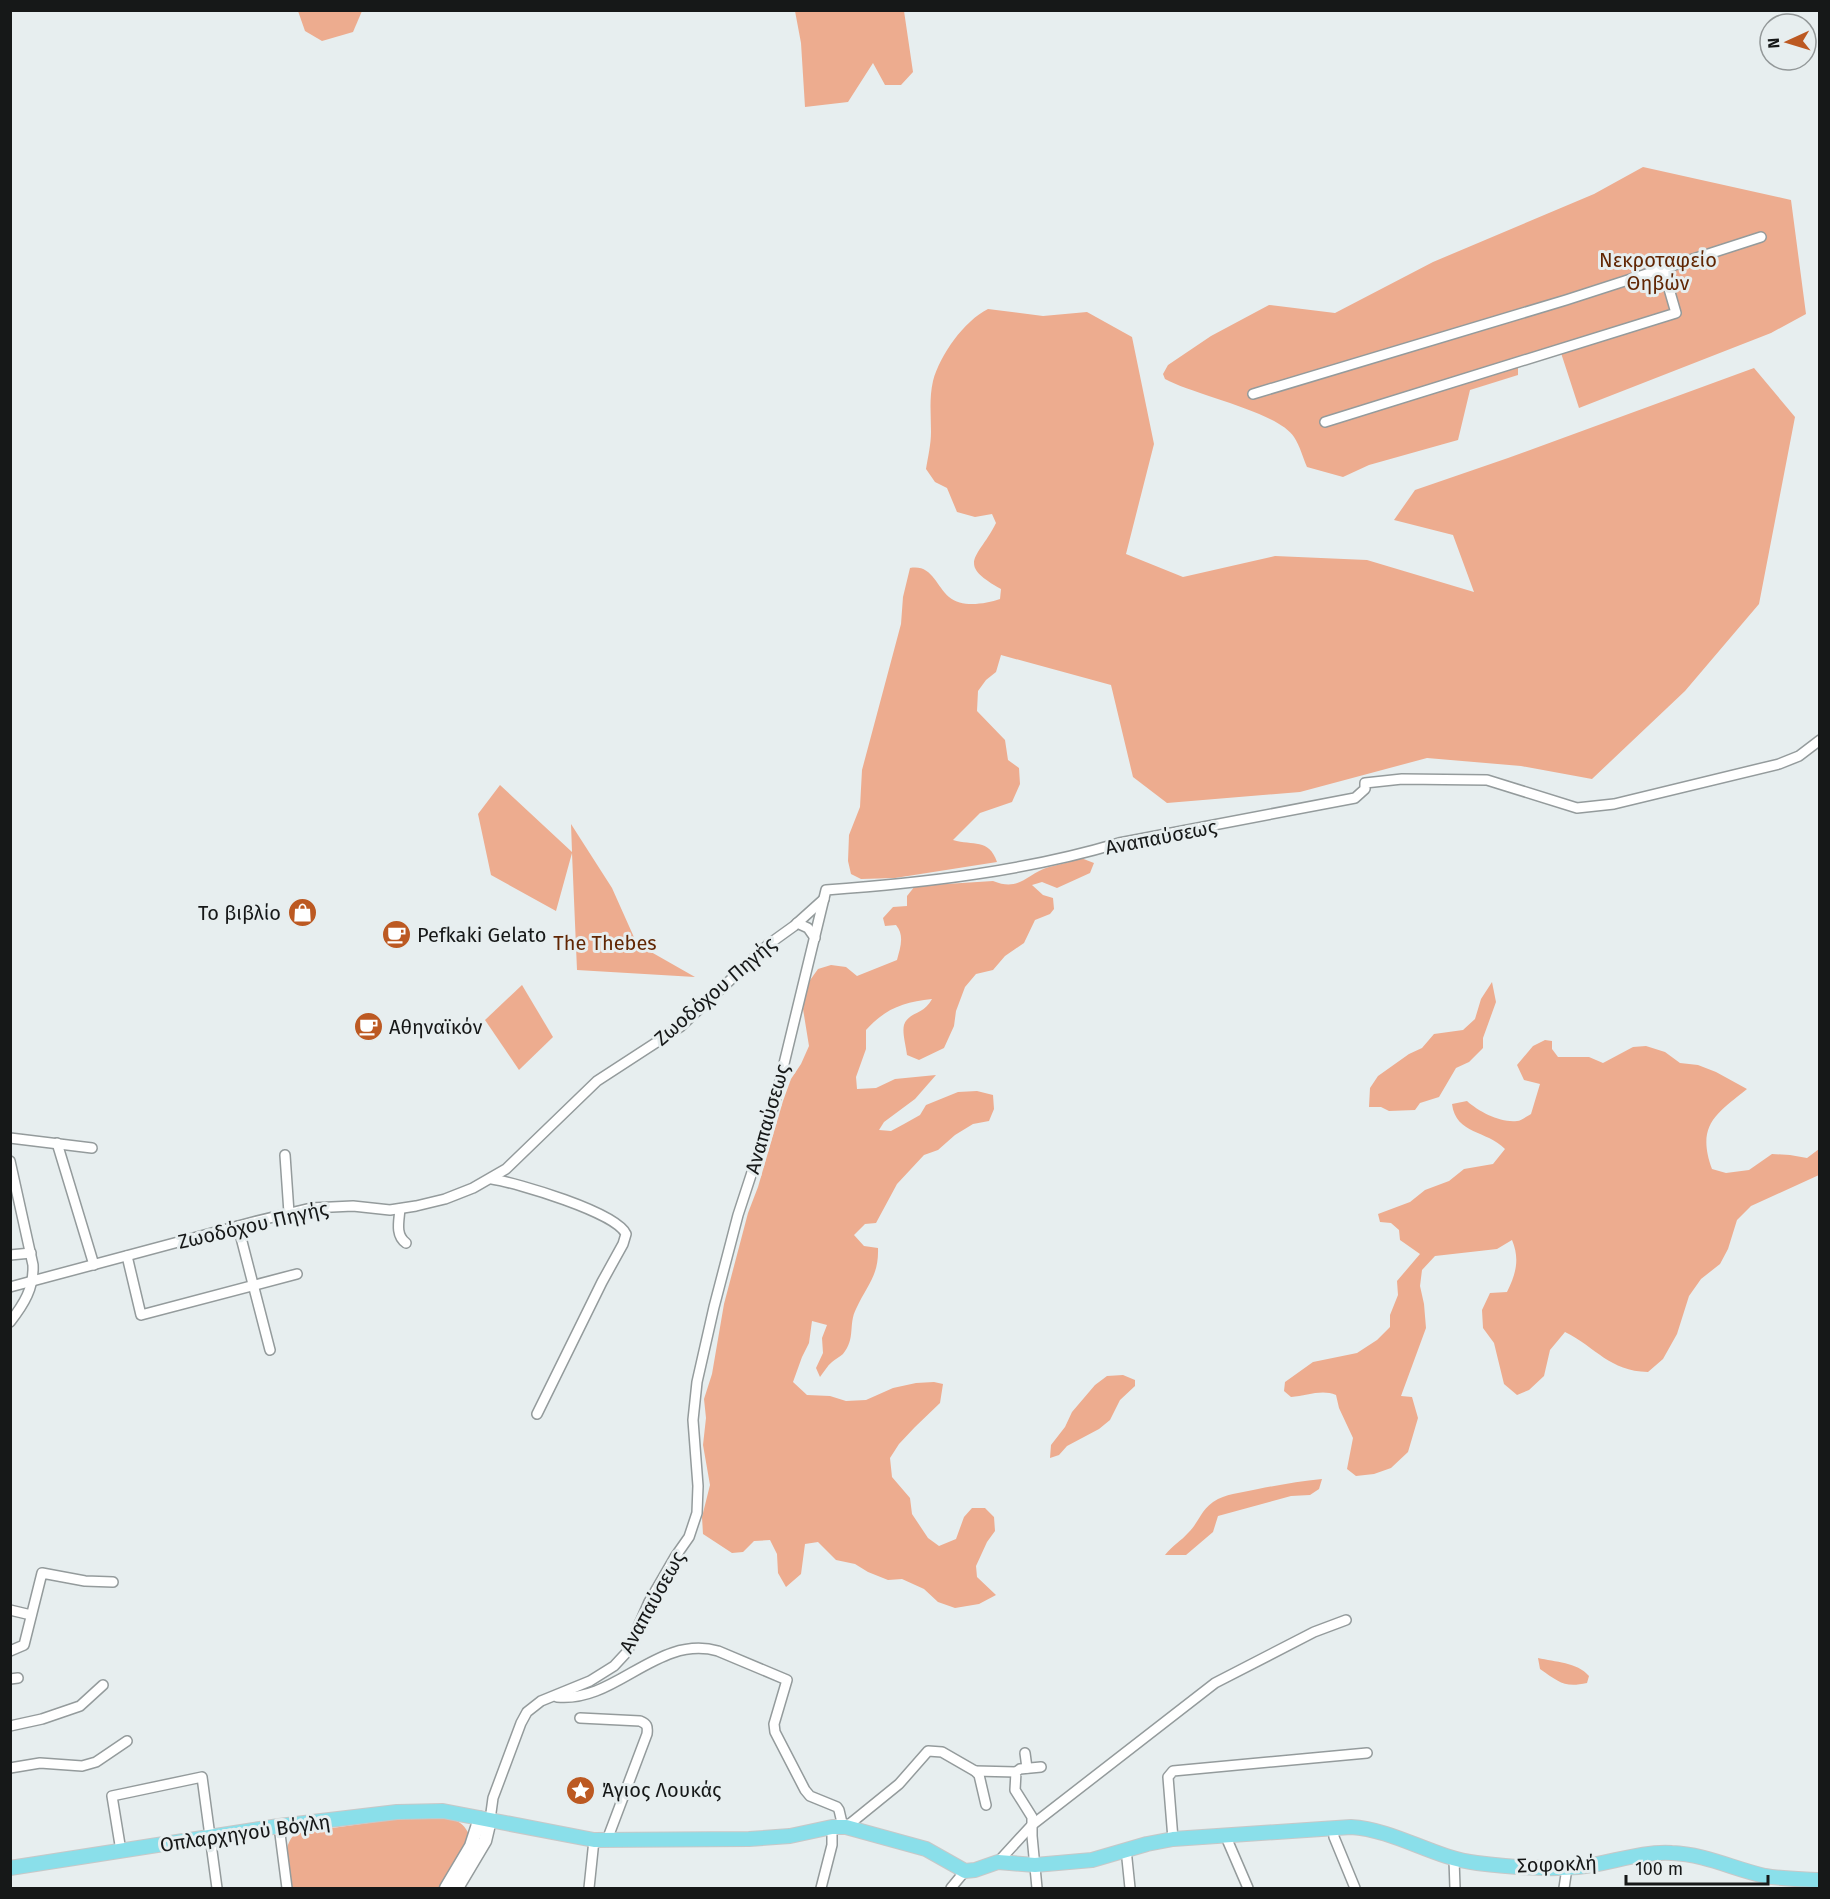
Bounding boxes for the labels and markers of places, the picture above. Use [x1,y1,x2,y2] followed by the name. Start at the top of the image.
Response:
[286,897,318,929] shop icon: Το βιβλίο
[198,901,281,925] place label: Το βιβλίο
[380,919,412,951] cafe icon: Pefkaki Gelato
[417,923,546,947] place label: Pefkaki Gelato
[352,1011,384,1043] cafe icon: Αθηναϊκόν
[389,1015,483,1039] place label: Αθηναϊκόν
[565,1774,597,1806] place icon: Άγιος Λουκάς
[602,1778,721,1802] place label: Άγιος Λουκάς

